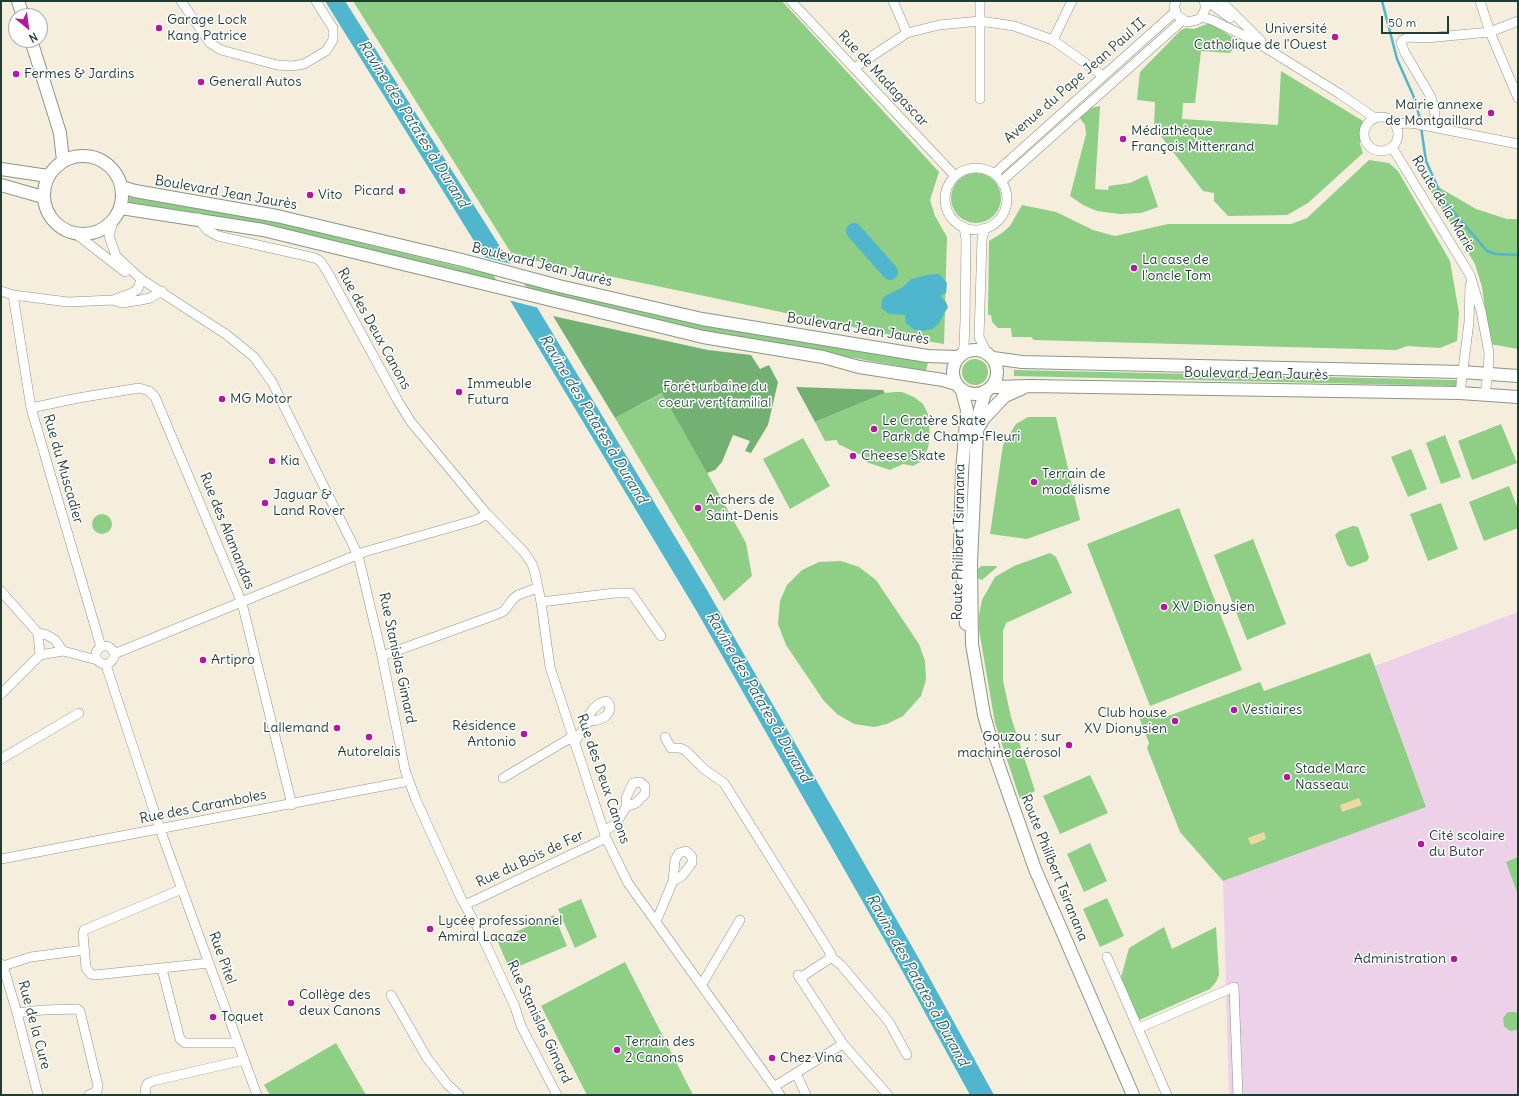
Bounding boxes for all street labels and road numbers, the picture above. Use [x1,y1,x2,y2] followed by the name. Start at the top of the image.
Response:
[1001,15,1149,147] street label: Avenue du Pape Jean Paul II
[834,28,932,130] street label: Rue de Madagascar
[1408,153,1478,255] street label: Route de la Marie
[154,172,298,214] street label: Boulevard Jean Jaurès
[470,239,614,291] street label: Boulevard Jean Jaurès
[334,265,414,393] street label: Rue des Deux Canons
[785,309,931,349] street label: Boulevard Jean Jaurès
[1184,364,1328,384] street label: Boulevard Jean Jaurès
[39,412,87,526] street label: Rue du Muscadier
[949,463,969,621] street label: Route Philibert Tsiranana
[196,470,258,592] street label: Rue des Alamandas
[375,591,419,725] street label: Rue Stanislas Gimard
[573,712,633,846] street label: Rue des Deux Canons
[138,786,268,828] street label: Rue des Caramboles
[1017,792,1091,944] street label: Route Philibert Tsiranana
[473,827,587,891] street label: Rue du Bois de Fer
[205,929,239,987] street label: Rue Pitel
[503,958,575,1086] street label: Rue Stanislas Gimard
[14,979,54,1071] street label: Rue de la Cure

